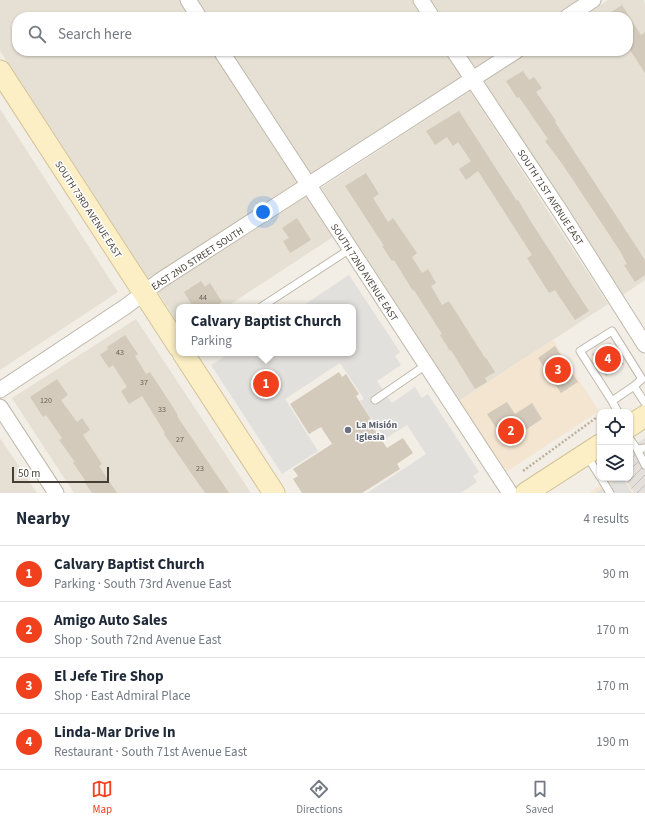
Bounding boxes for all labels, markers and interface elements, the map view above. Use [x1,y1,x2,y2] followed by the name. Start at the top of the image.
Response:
[12,12,633,56] search box
[26,23,48,45] icon: search
[58,24,132,45] text: Search here
[514,147,587,249] street label: SOUTH 71ST AVENUE EAST
[51,158,125,261] street label: SOUTH 73RD AVENUE EAST
[253,202,273,222] your location
[327,221,401,325] street label: SOUTH 72ND AVENUE EAST
[149,224,246,294] street label: EAST 2ND STREET SOUTH
[199,292,207,303] house number: 44
[176,304,356,356] popup
[191,311,341,332] text: Calvary Baptist Church
[191,332,232,350] text: Parking
[595,344,621,374] pin: 4
[116,347,124,358] house number: 43
[545,355,571,385] pin: 3
[253,369,279,399] pin: 1
[140,377,148,388] house number: 37
[40,395,52,406] house number: 120
[158,404,166,415] house number: 33
[597,409,633,481] map controls
[597,409,633,445] button: locate
[498,416,524,446] pin: 2
[356,418,398,444] place label: La Misión Iglesia
[343,425,353,435] marker: La Misión Iglesia
[176,434,184,445] house number: 27
[597,445,633,481] button: layers
[196,463,204,474] house number: 23
[12,465,109,484] scale bar
[18,466,40,481] text: 50 m
[16,507,70,531] text: Nearby
[584,510,629,528] text: 4 results
[54,554,205,575] text: Calvary Baptist Church
[26,565,32,583] text: 1
[603,565,629,583] text: 90 m
[54,575,232,593] text: Parking · South 73rd Avenue East
[54,610,168,631] text: Amigo Auto Sales
[26,621,32,639] text: 2
[596,621,629,639] text: 170 m
[54,631,221,649] text: Shop · South 72nd Avenue East
[54,666,163,687] text: El Jefe Tire Shop
[26,677,32,695] text: 3
[596,677,629,695] text: 170 m
[54,687,191,705] text: Shop · East Admiral Place
[54,722,176,743] text: Linda-Mar Drive In
[26,733,32,751] text: 4
[596,733,629,751] text: 190 m
[54,743,247,761] text: Restaurant · South 71st Avenue East
[91,778,113,817] tab: Map
[296,778,343,817] tab: Directions
[526,778,554,817] tab: Saved

